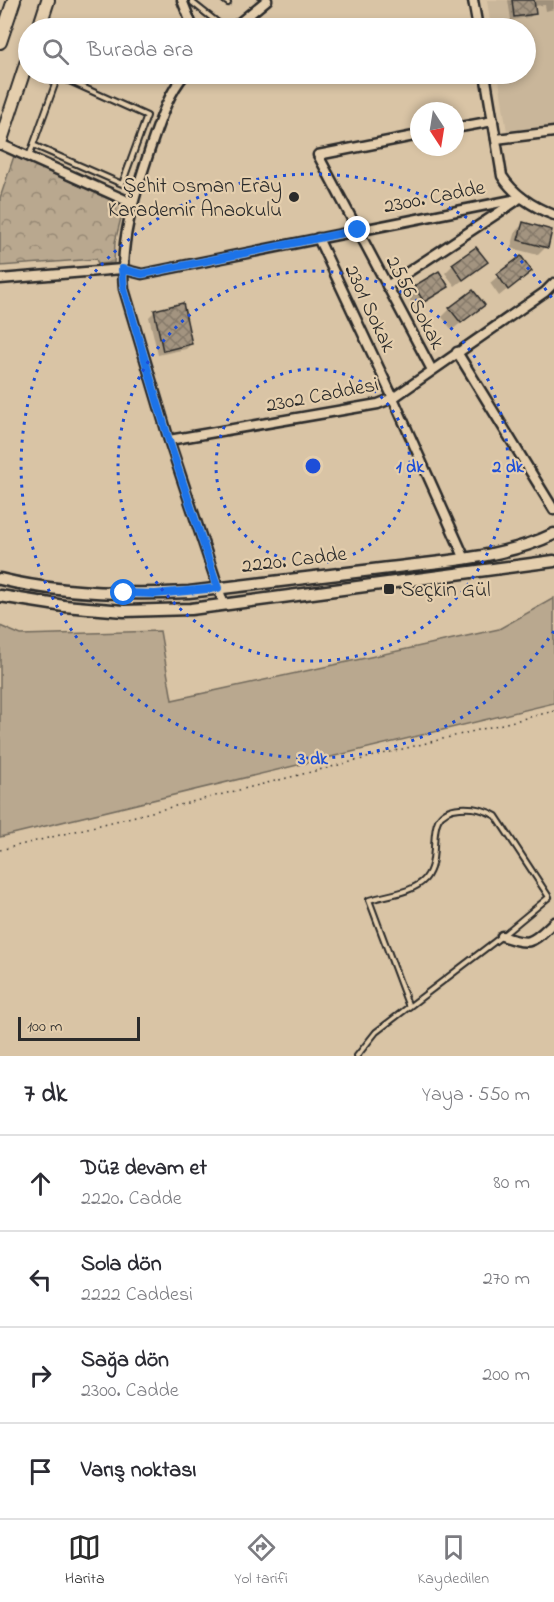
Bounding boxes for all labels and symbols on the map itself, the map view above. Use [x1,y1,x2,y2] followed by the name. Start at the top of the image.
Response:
[410,102,464,156] north arrow
[108,172,282,226] place label: Şehit Osman Eray Karademir Anaokulu
[381,173,488,222] street label: 2300. Cadde
[287,190,301,204] marker: Şehit Osman Eray Karademir Anaokulu
[344,216,370,242] route end
[377,251,452,356] street label: 2556 Sokak
[336,260,403,358] street label: 2301 Sokak
[263,370,381,422] street label: 2302 Caddesi
[396,455,425,481] text: 1 dk
[491,455,525,481] text: 2 dk
[303,456,323,476] centre of rings
[240,540,349,582] street label: 2220. Cadde
[401,576,490,606] place label: Seçkin Gül
[110,579,136,605] route start
[382,582,396,596] marker: Seçkin Gül
[297,747,329,773] text: 3 dk
[18,1014,140,1042] scale bar

